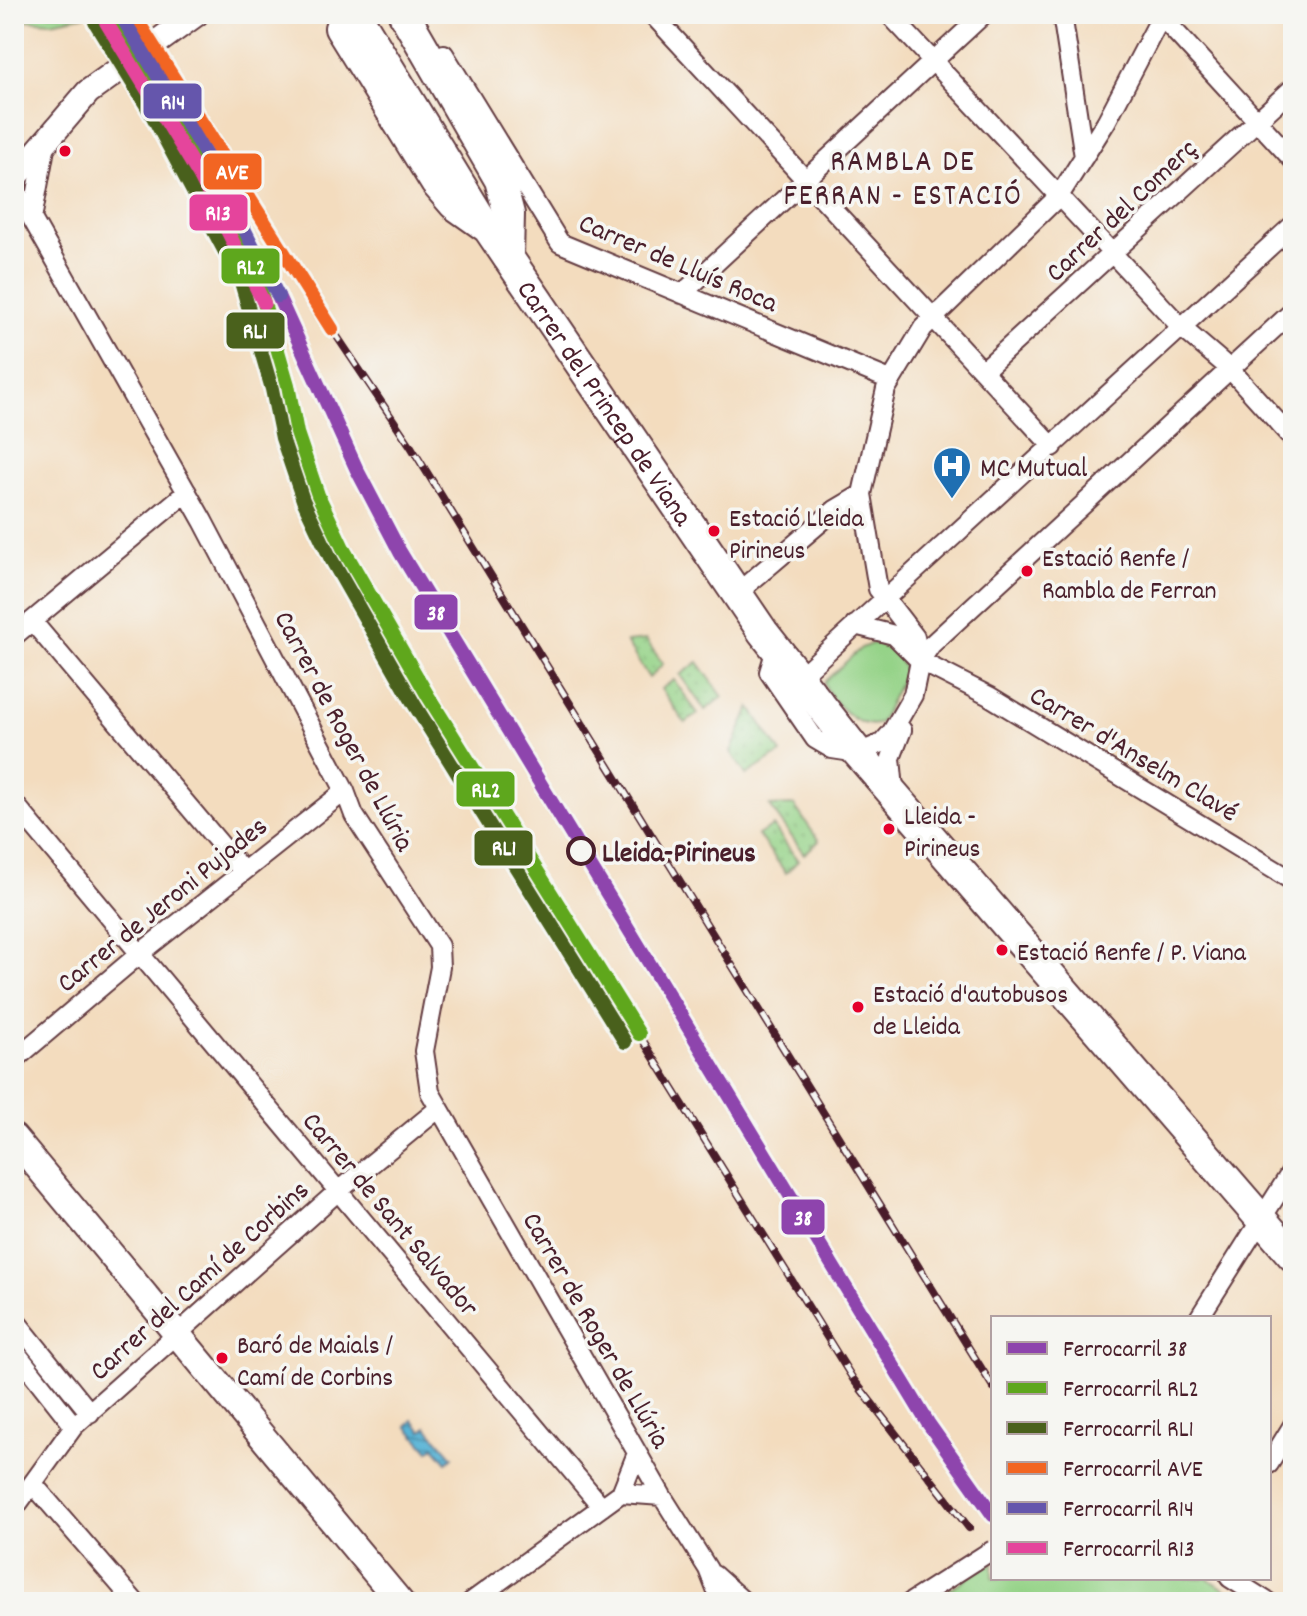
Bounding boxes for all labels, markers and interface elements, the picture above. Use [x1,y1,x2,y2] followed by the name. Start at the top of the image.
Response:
[142,82,203,120] line badge: R14
[161,89,185,120] text: R14
[1039,132,1208,294] street label: Carrer del Comerç
[57,143,73,159] unlabelled marker
[783,143,1023,220] district label: RAMBLA DE FERRAN - ESTACIÓ
[202,152,263,191] line badge: AVE
[216,159,249,190] text: AVE
[188,193,249,232] line badge: R13
[205,200,231,231] text: R13
[571,206,784,326] street label: Carrer de Lluís Roca
[220,247,281,285] line badge: RL2
[236,254,266,285] text: RL2
[504,274,701,536] street label: Carrer del Princep de Viana
[225,311,286,350] line badge: RL1
[243,318,267,349] text: RL1
[931,445,973,500] hospital icon: MC Mutual
[980,451,1088,491] place label: MC Mutual
[729,502,864,571] place label: Estació Lleida Pirineus
[706,523,722,539] marker: Estació Lleida Pirineus
[1042,542,1216,611] place label: Estació Renfe / Rambla de Ferran
[1019,563,1035,579] marker: Estació Renfe / Rambla de Ferran
[413,593,459,631] line badge: 38
[427,600,445,631] text: 38
[261,605,422,860] street label: Carrer de Roger de Llúria
[1020,678,1245,835] street label: Carrer d'Anselm Clavé
[455,770,516,808] line badge: RL2
[471,777,501,808] text: RL2
[904,800,981,869] place label: Lleida - Pirineus
[50,809,278,1005] street label: Carrer de Jeroni Pujades
[881,821,897,837] marker: Lleida - Pirineus
[473,829,534,867] line badge: RL1
[492,835,516,866] text: RL1
[602,836,756,876] place label: Lleida-Pirineus
[567,837,595,865] marker: Lleida-Pirineus
[1017,936,1247,973] place label: Estació Renfe / P. Viana
[994,942,1010,958] marker: Estació Renfe / P. Viana
[873,978,1068,1047] place label: Estació d'autobusos de Lleida
[850,999,866,1015] marker: Estació d'autobusos de Lleida
[290,1105,486,1328] street label: Carrer de Sant Salvador
[83,1173,320,1392] street label: Carrer del Camí de Corbins
[780,1198,826,1236] line badge: 38
[794,1205,812,1236] text: 38
[510,1206,678,1458] street label: Carrer de Roger de Llúria
[991,1316,1271,1580] legend
[237,1329,393,1398] place label: Baró de Maials / Camí de Corbins
[1063,1334,1187,1368] text: Ferrocarril 38
[214,1350,230,1366] marker: Baró de Maials / Camí de Corbins
[1063,1374,1199,1408] text: Ferrocarril RL2
[1063,1414,1194,1448] text: Ferrocarril RL1
[1063,1454,1203,1488] text: Ferrocarril AVE
[1063,1494,1194,1528] text: Ferrocarril R14
[1063,1534,1195,1568] text: Ferrocarril R13

